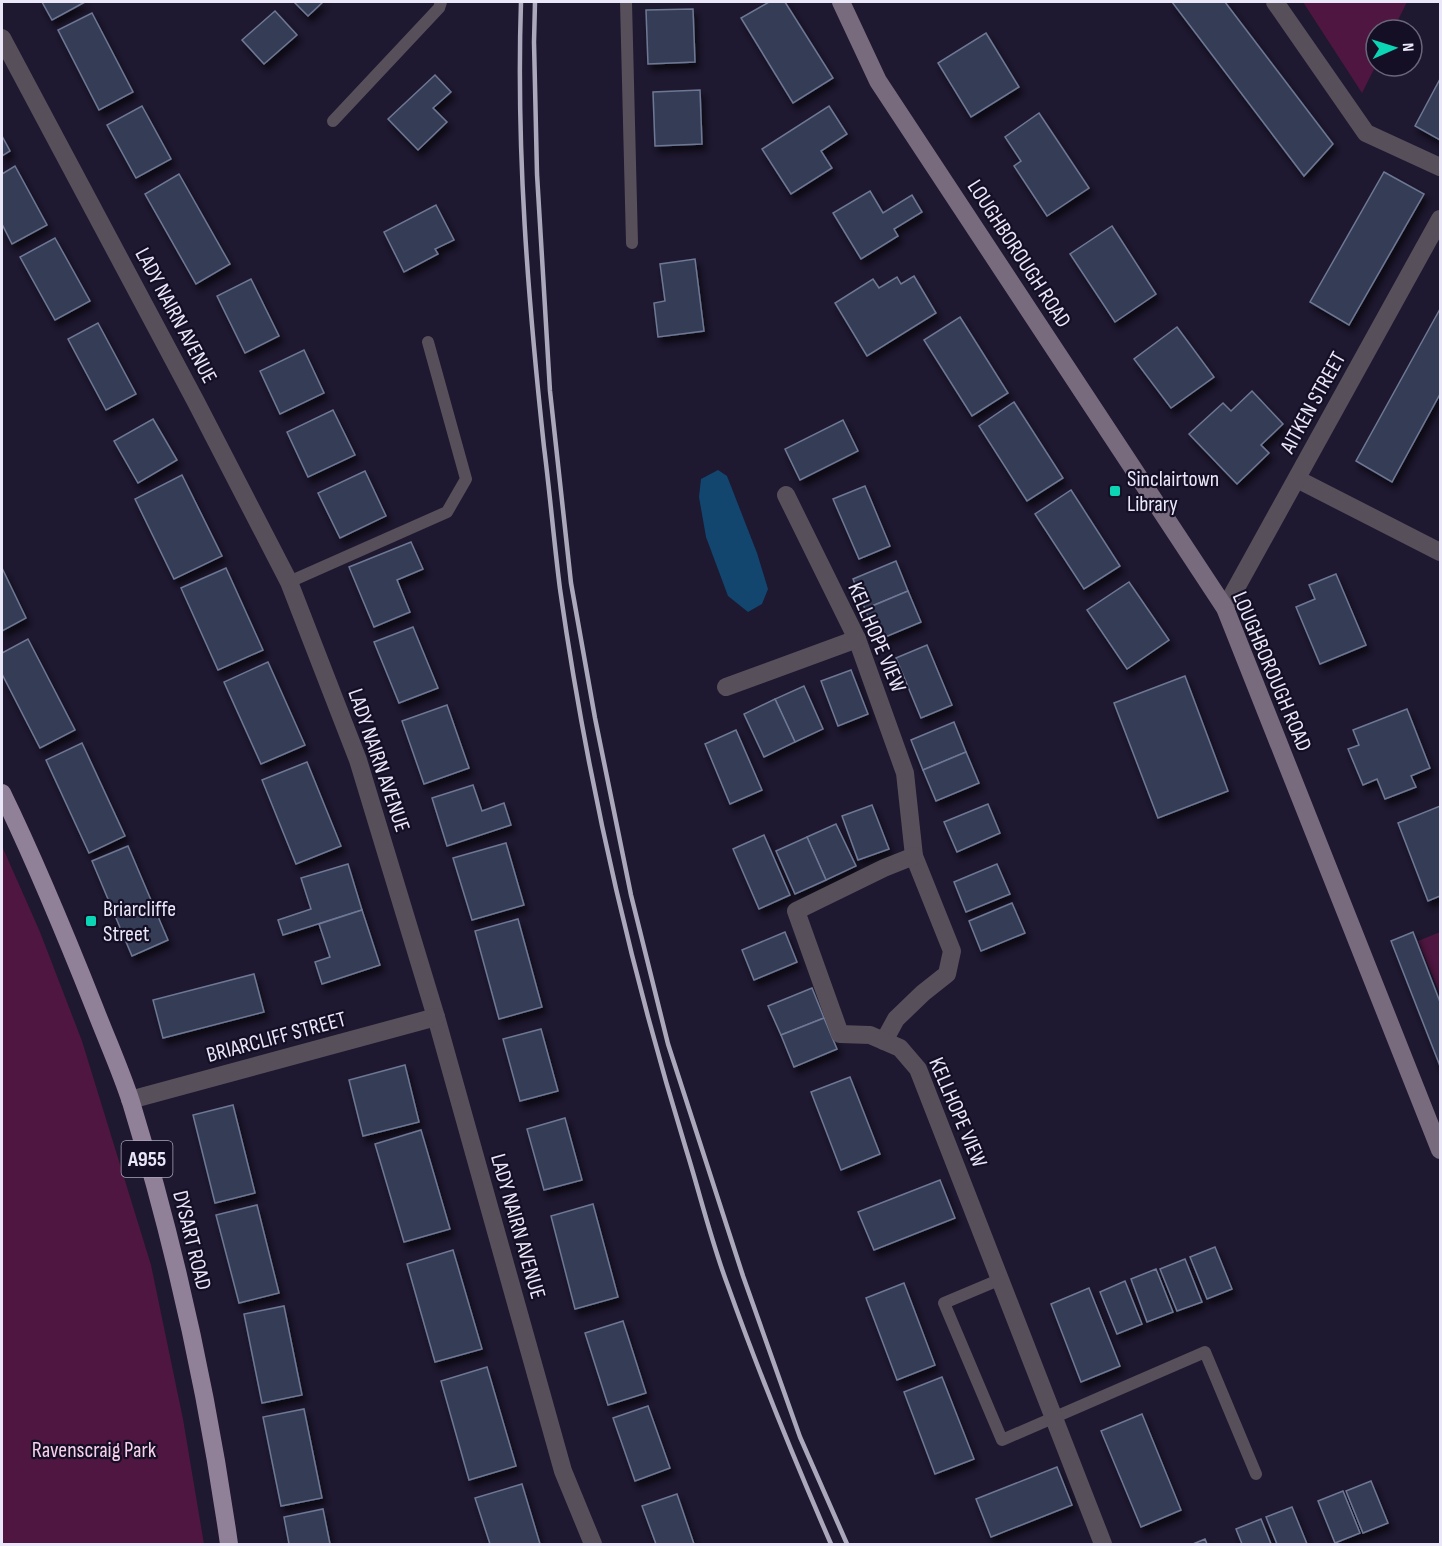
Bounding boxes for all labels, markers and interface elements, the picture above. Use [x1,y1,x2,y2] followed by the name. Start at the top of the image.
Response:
[1364,18,1424,78] north arrow
[1398,43,1417,52] text: N
[961,175,1077,333] street label: LOUGHBOROUGH ROAD
[129,243,223,388] street label: LADY NAIRN AVENUE
[1274,347,1352,459] street label: AITKEN STREET
[1127,466,1219,518] place label: Sinclairtown Library
[1108,484,1122,498] marker: Sinclairtown Library
[841,579,912,697] street label: KELLHOPE VIEW
[1226,588,1317,755] street label: LOUGHBOROUGH ROAD
[341,685,416,836] street label: LADY NAIRN AVENUE
[103,896,176,948] place label: Briarcliffe Street
[84,914,98,928] marker: Briarcliffe Street
[204,1006,349,1069] street label: BRIARCLIFF STREET
[922,1054,993,1172] street label: KELLHOPE VIEW
[122,1141,172,1177] road number: A955
[484,1151,551,1302] street label: LADY NAIRN AVENUE
[166,1188,217,1293] street label: DYSART ROAD
[32,1437,157,1464] park label: Ravenscraig Park

